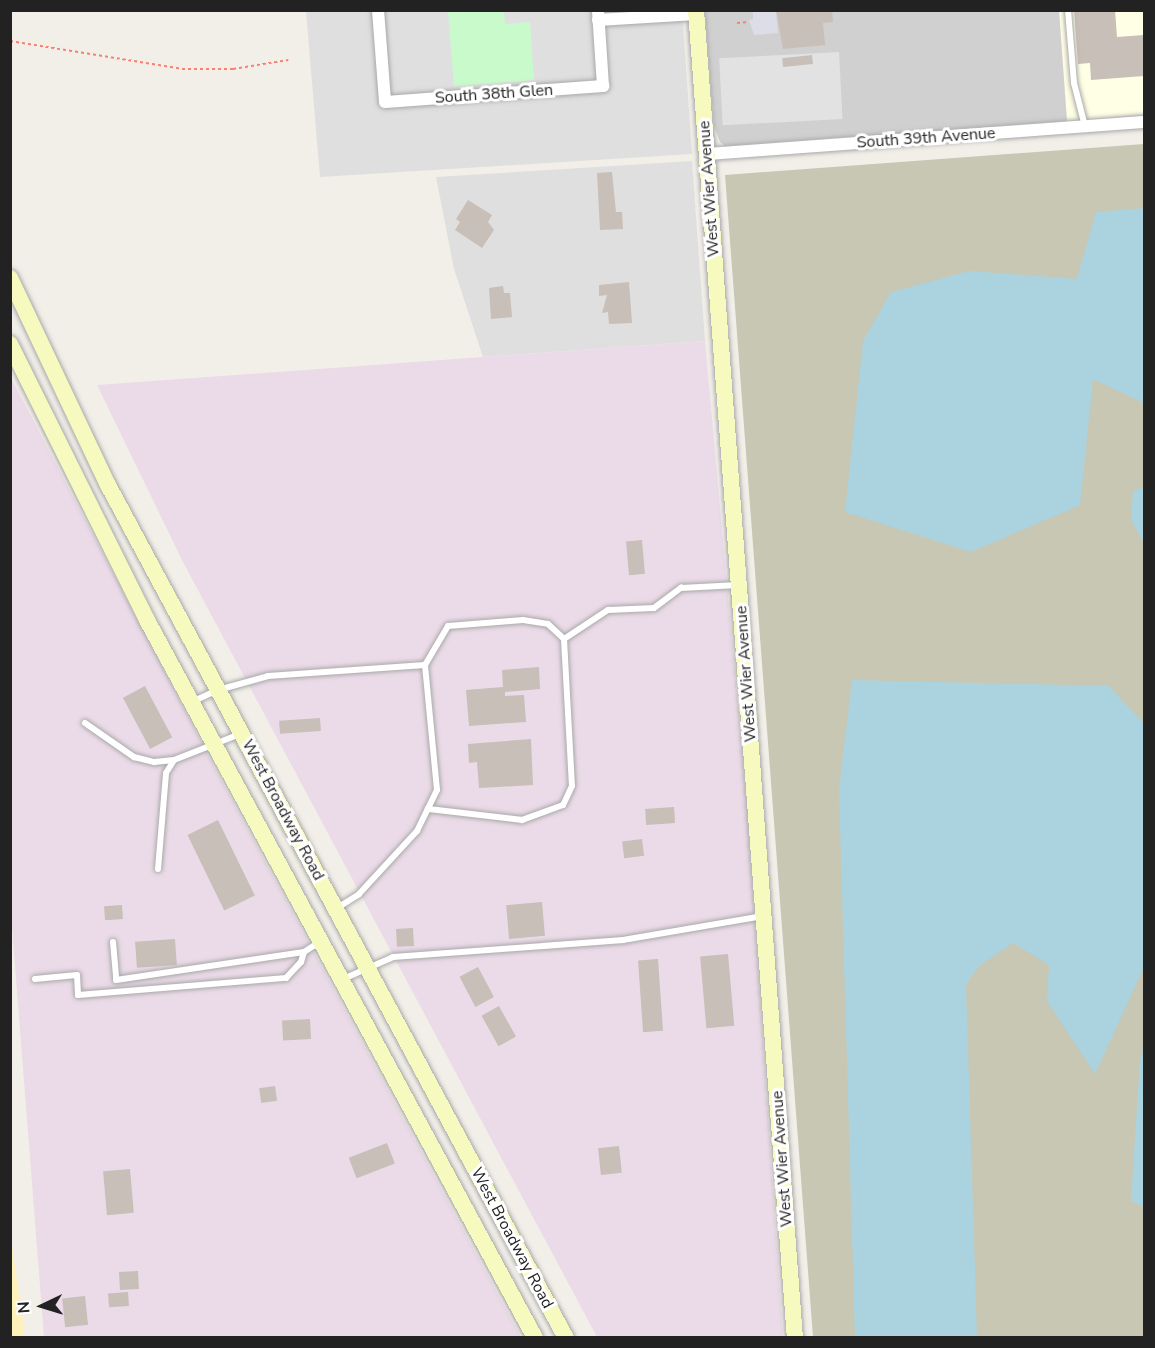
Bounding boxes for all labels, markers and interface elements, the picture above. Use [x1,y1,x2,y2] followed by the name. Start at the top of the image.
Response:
[434,80,554,108] street label: South 38th Glen
[695,120,723,258] street label: West Wier Avenue
[856,124,996,152] street label: South 39th Avenue
[732,605,760,743] street label: West Wier Avenue
[238,736,328,884] street label: West Broadway Road
[768,1090,796,1228] street label: West Wier Avenue
[467,1164,557,1312] street label: West Broadway Road
[12,1276,72,1336] north arrow
[13,1301,35,1314] text: N

